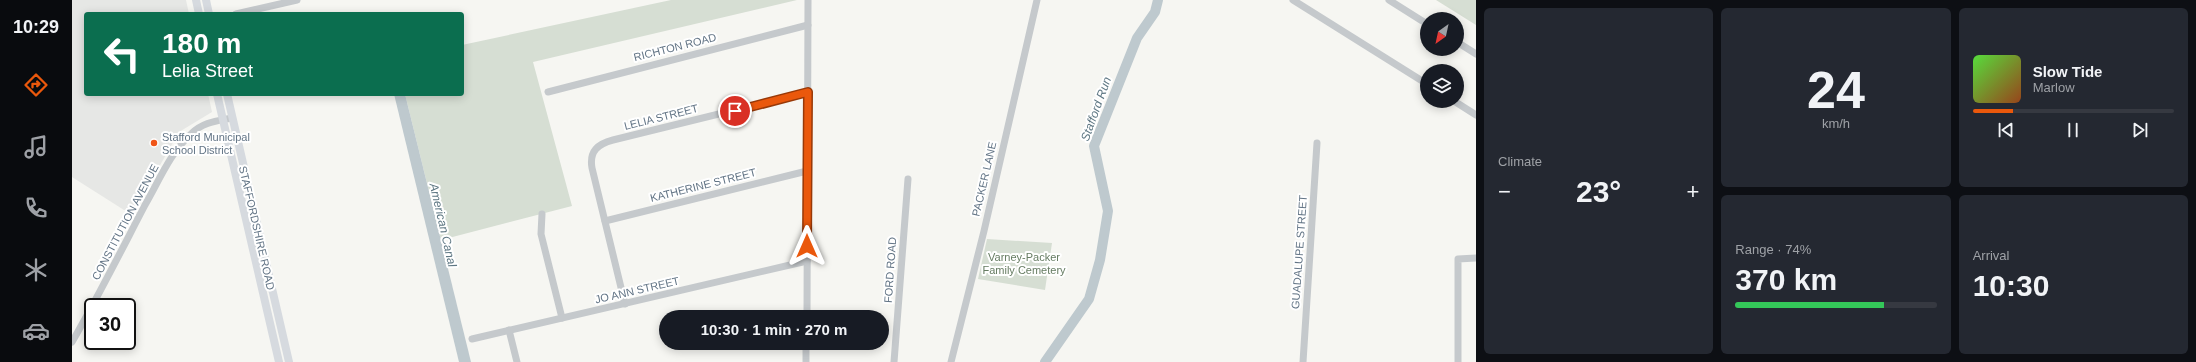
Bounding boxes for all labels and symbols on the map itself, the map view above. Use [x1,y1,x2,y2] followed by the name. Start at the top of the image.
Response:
[1420,12,1464,56] north arrow
[632,31,718,63] street label: RICHTON ROAD
[1078,75,1114,143] water label: Stafford Run
[718,94,752,128] pin
[623,102,699,132] street label: LELIA STREET
[162,131,250,156] place label: Stafford Municipal School District
[149,138,159,148] marker: Stafford Municipal School District
[970,141,998,217] street label: PACKER LANE
[89,162,161,282] street label: CONSTITUTION AVENUE
[237,165,277,291] street label: STAFFORDSHIRE ROAD
[649,166,757,204] street label: KATHERINE STREET
[426,181,459,268] water label: American Canal
[1289,194,1309,309] street label: GUADALUPE STREET
[786,225,828,267] position arrow
[882,237,898,303] street label: FORD ROAD
[982,251,1066,276] park label: Varney-Packer Family Cemetery
[594,274,681,306] street label: JO ANN STREET
[84,298,136,350] speed limit sign: 30

